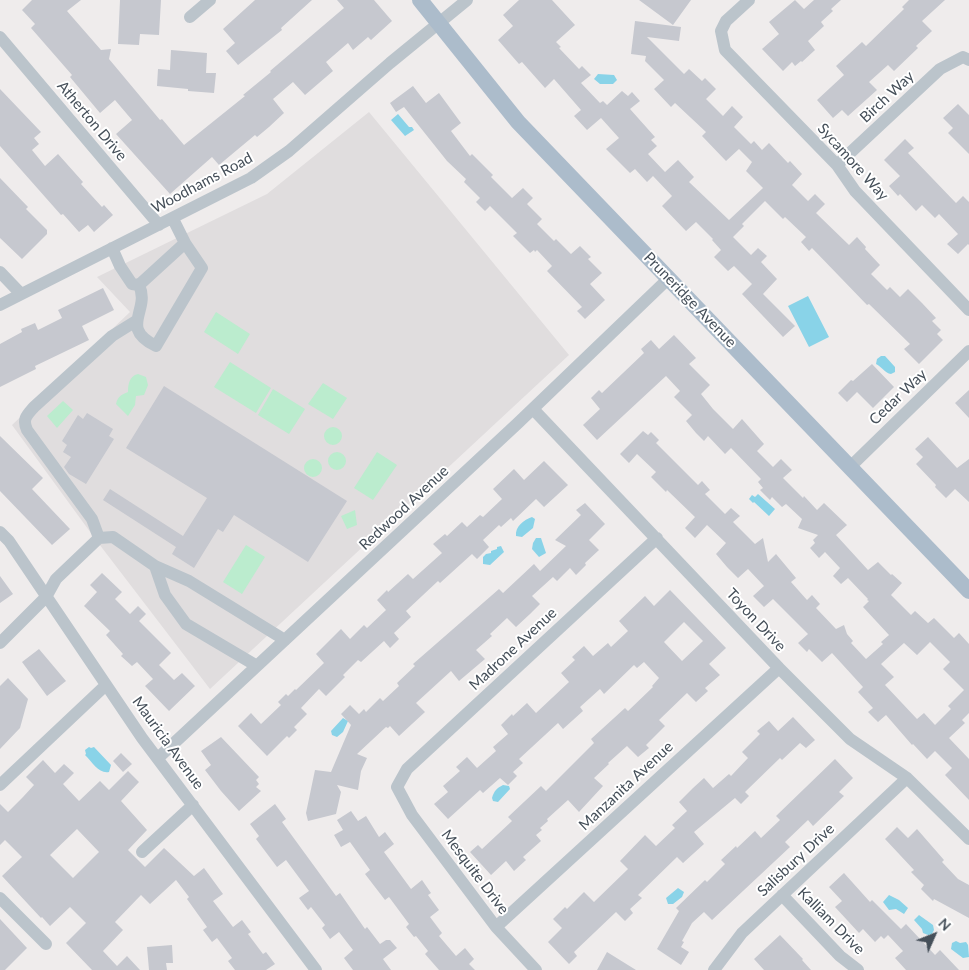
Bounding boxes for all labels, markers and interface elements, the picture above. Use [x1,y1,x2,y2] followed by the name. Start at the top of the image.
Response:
[856,67,918,127] street label: Birch Way
[53,77,131,165] street label: Atherton Drive
[814,120,892,204] street label: Sycamore Way
[148,149,256,217] street label: Woodhams Road
[640,249,740,351] street label: Pruneridge Avenue
[866,365,930,429] street label: Cedar Way
[356,462,452,554] street label: Redwood Avenue
[722,585,790,655] street label: Toyon Drive
[466,604,560,694] street label: Madrone Avenue
[128,693,208,793] street label: Mauricia Avenue
[575,738,677,834] street label: Manzanita Avenue
[754,820,838,900] street label: Salisbury Drive
[437,826,513,918] street label: Mesquite Drive
[794,884,868,958] street label: Kalliam Drive
[909,910,959,960] north arrow
[935,914,955,934] text: N

